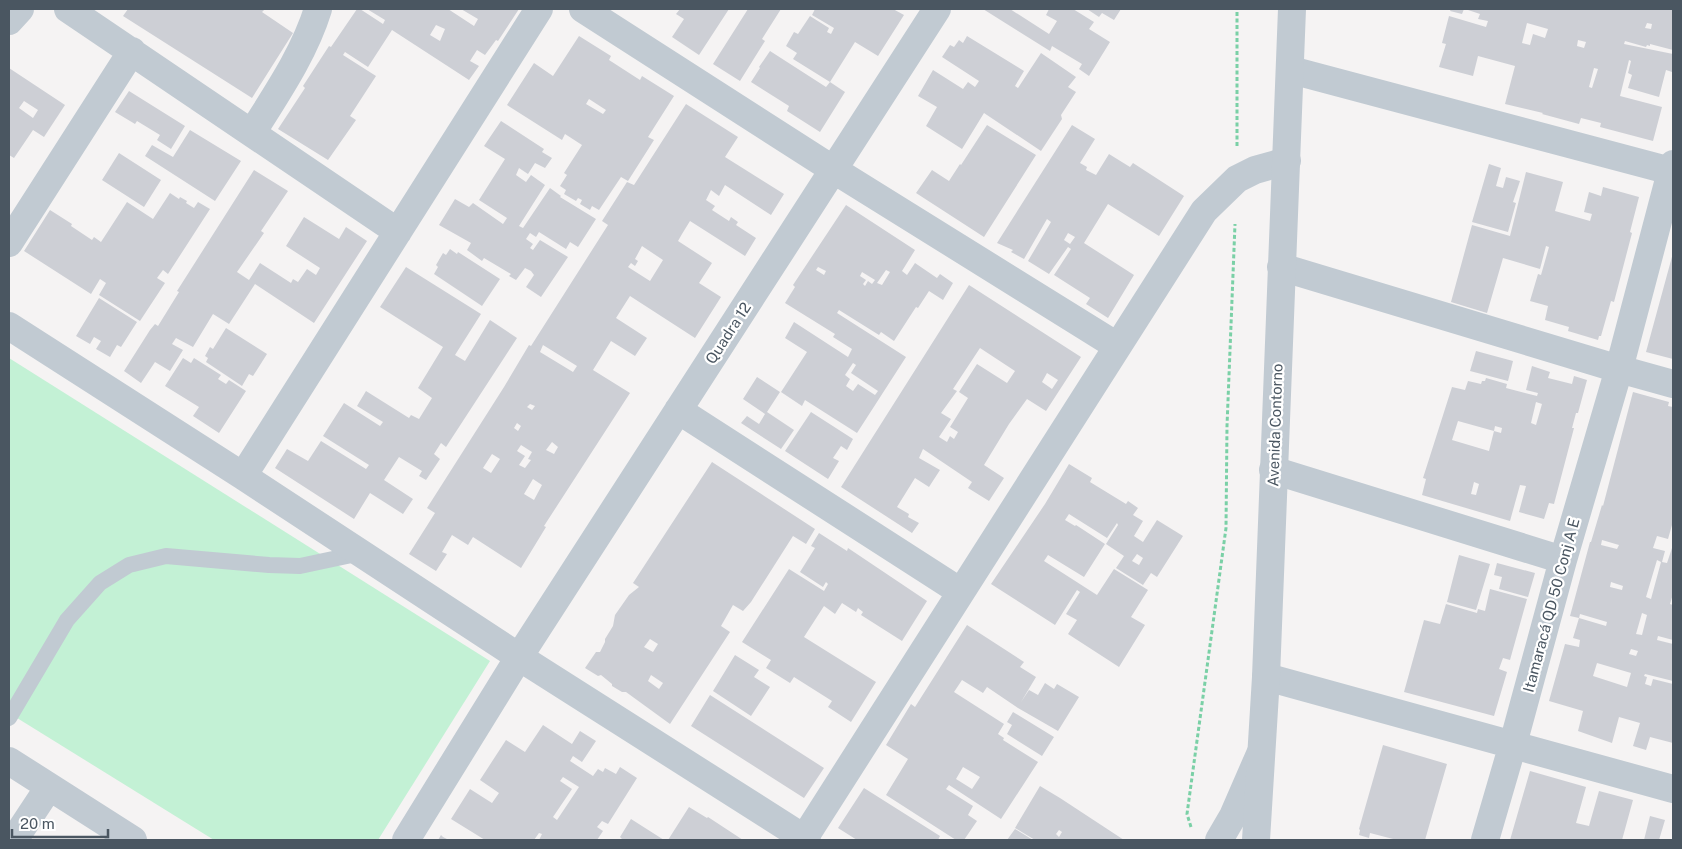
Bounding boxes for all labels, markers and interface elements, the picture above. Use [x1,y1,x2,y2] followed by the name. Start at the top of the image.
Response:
[702,299,754,367] street label: Quadra 12
[1264,363,1286,487] street label: Avenida Contorno
[1520,516,1582,694] street label: Itamaracá QD 50 Conj A E
[12,806,109,838] scale bar
[20,815,55,832] text: 20 m

